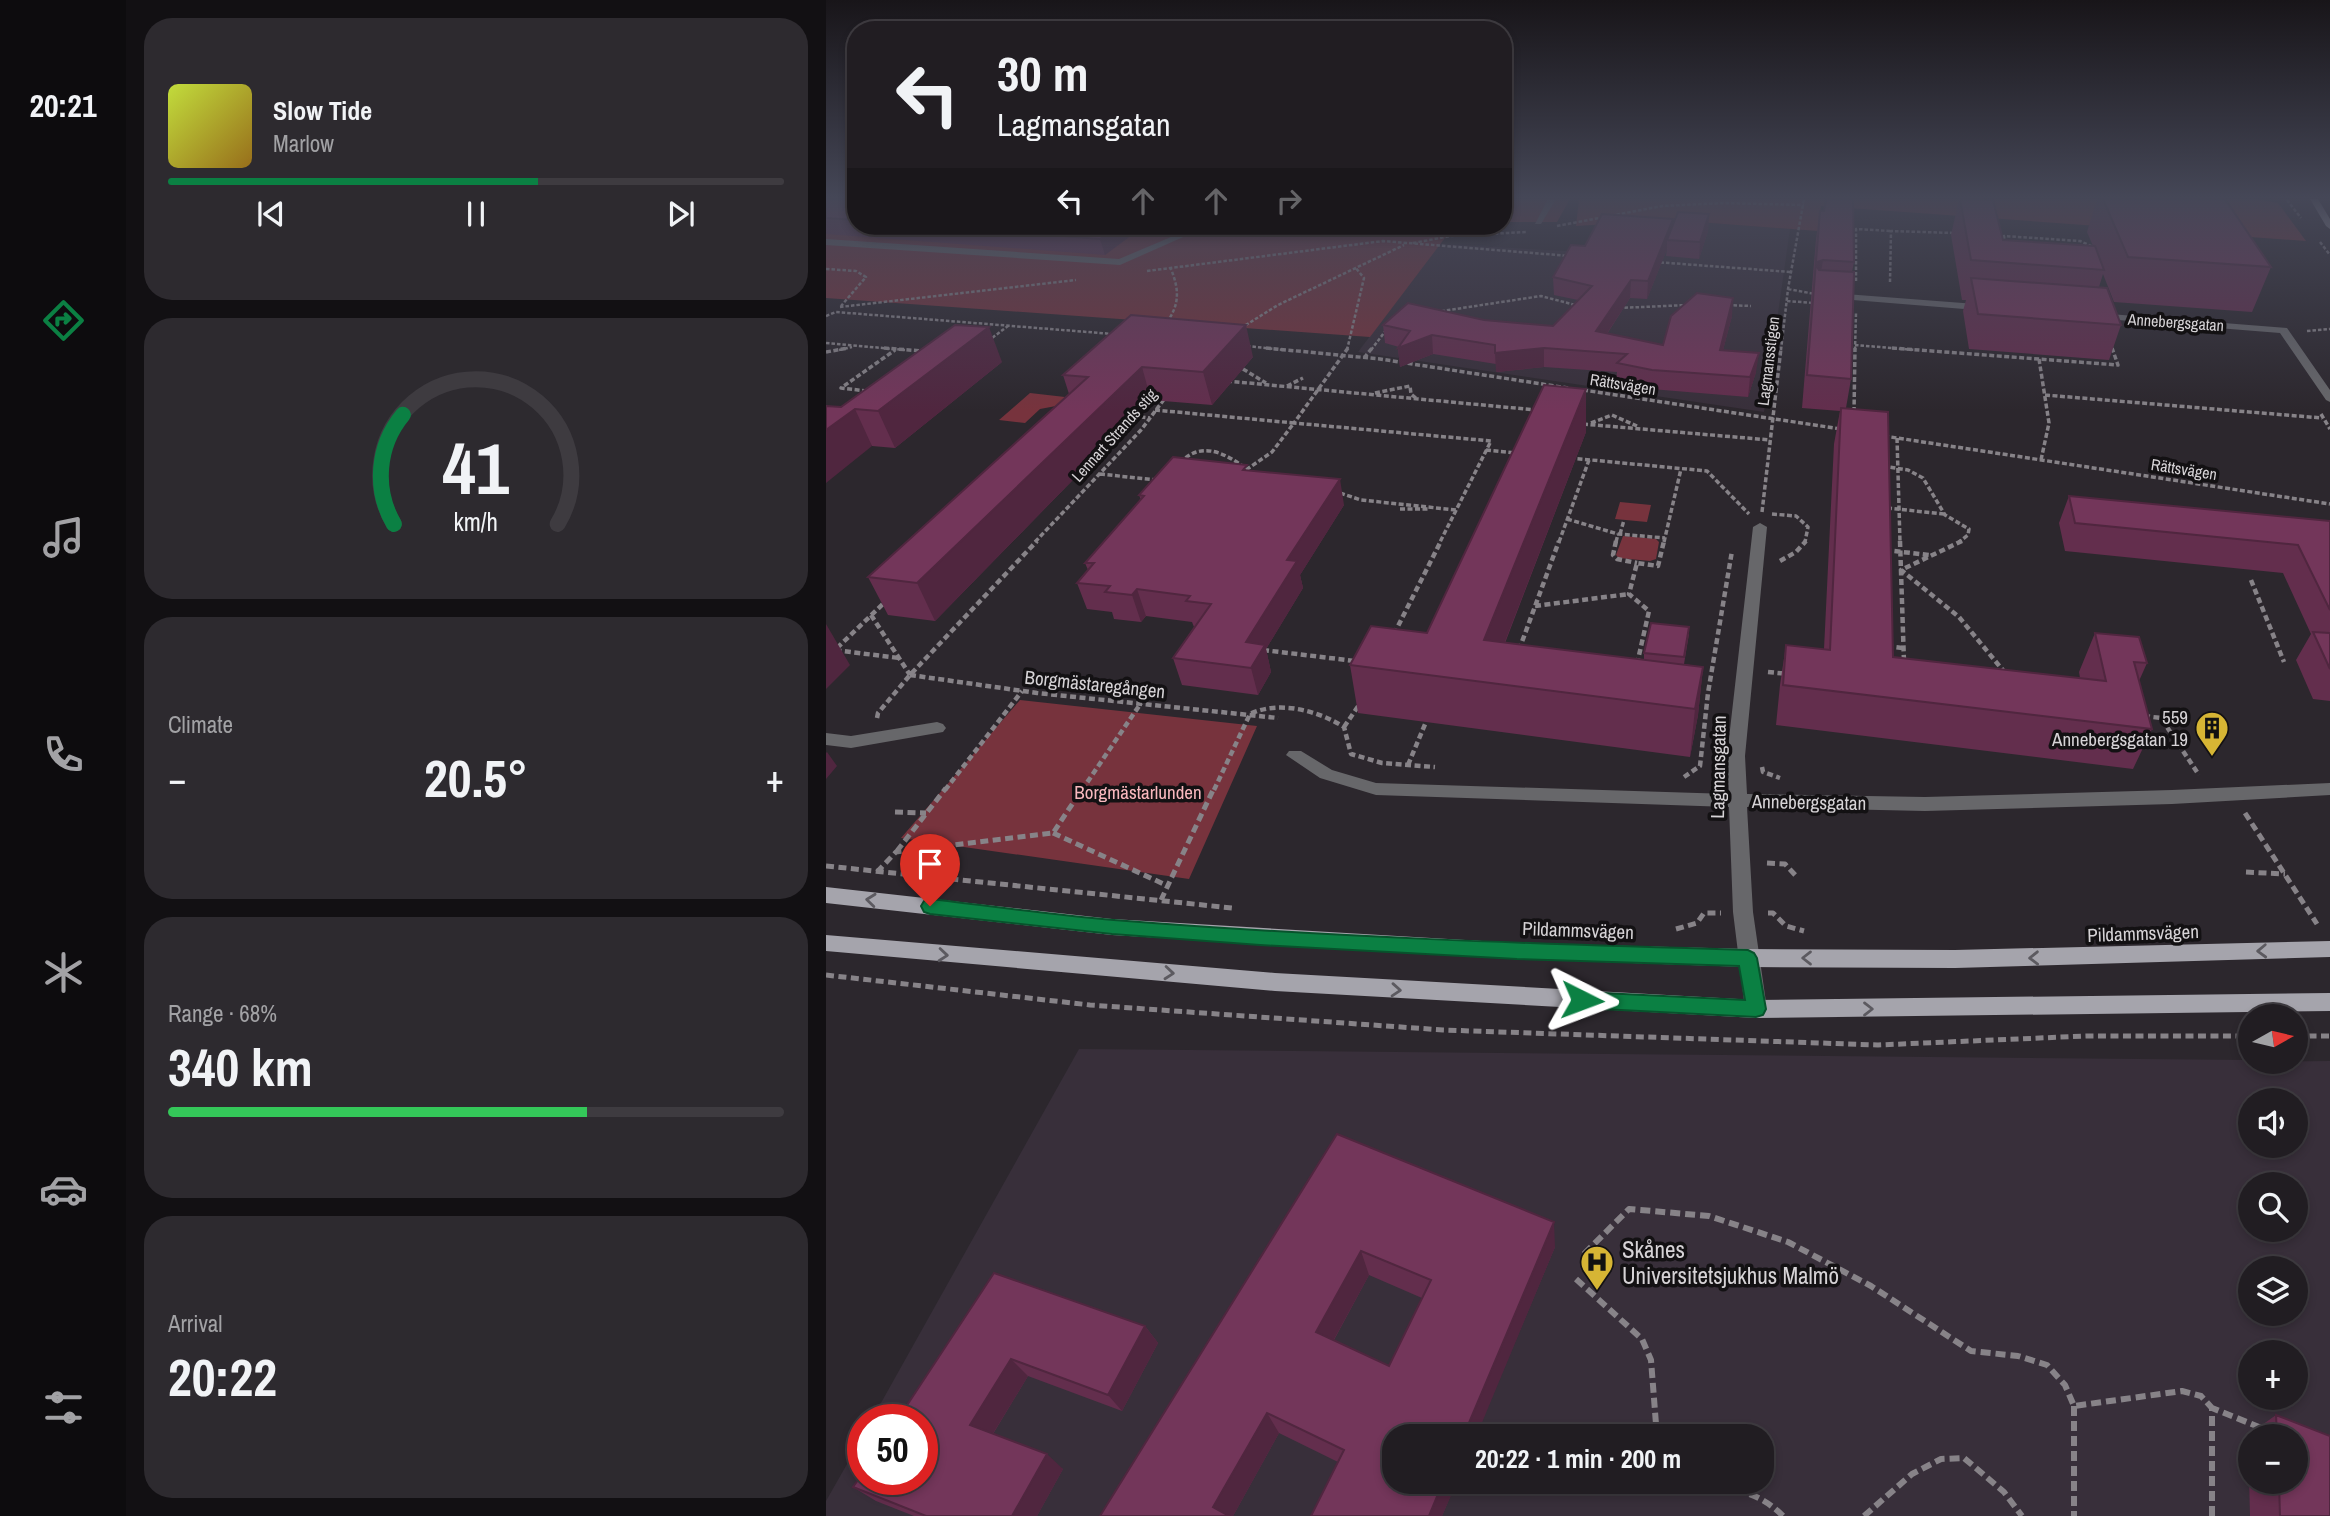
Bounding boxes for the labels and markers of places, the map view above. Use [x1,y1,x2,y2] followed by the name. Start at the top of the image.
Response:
[2051,704,2188,752] place label: 559 Annebergsgatan 19
[2193,709,2231,758] building icon: 559 Annebergsgatan 19
[900,834,960,906] pin
[1622,1234,1839,1291] place label: Skånes Universitetsjukhus Malmö
[1578,1243,1616,1292] hospital icon: Skånes Universitetsjukhus Malmö

